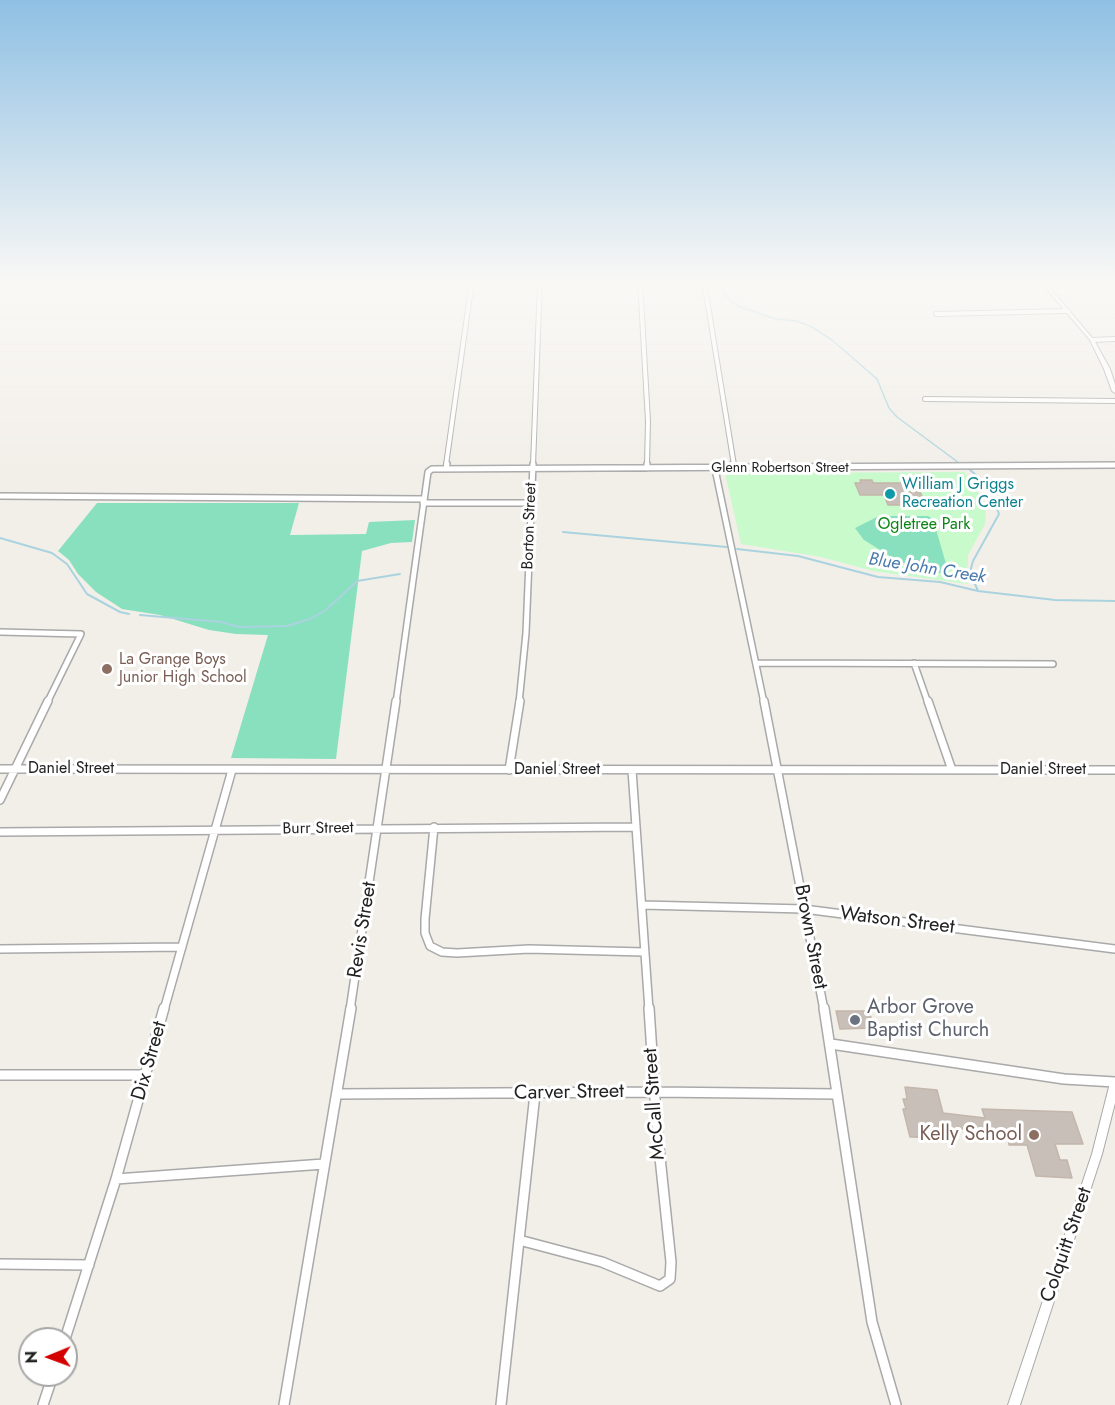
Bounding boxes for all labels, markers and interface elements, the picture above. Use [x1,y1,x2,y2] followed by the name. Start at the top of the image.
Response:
[711,461,849,477] street label: Glenn Robertson Street
[902,475,1023,513] place label: William J Griggs Recreation Center
[519,482,541,570] street label: Borton Street
[883,487,897,501] marker: William J Griggs Recreation Center
[878,515,970,535] park label: Ogletree Park
[867,549,987,589] water label: Blue John Creek
[119,650,247,688] place label: La Grange Boys Junior High School
[100,662,114,676] marker: La Grange Boys Junior High School
[28,759,114,779] street label: Daniel Street
[514,760,600,780] street label: Daniel Street
[1000,760,1086,780] street label: Daniel Street
[282,819,354,839] street label: Burr Street
[344,880,382,980] street label: Revis Street
[788,883,832,991] street label: Brown Street
[838,902,956,940] street label: Watson Street
[867,996,989,1043] place label: Arbor Grove Baptist Church
[848,1013,862,1027] marker: Arbor Grove Baptist Church
[127,1019,173,1103] street label: Dix Street
[639,1047,671,1161] street label: McCall Street
[514,1080,624,1106] street label: Carver Street
[920,1123,1022,1147] place label: Kelly School
[1027,1128,1041,1142] marker: Kelly School
[1036,1185,1098,1305] street label: Colquitt Street
[18,1327,78,1387] north arrow
[20,1351,43,1364] text: N

